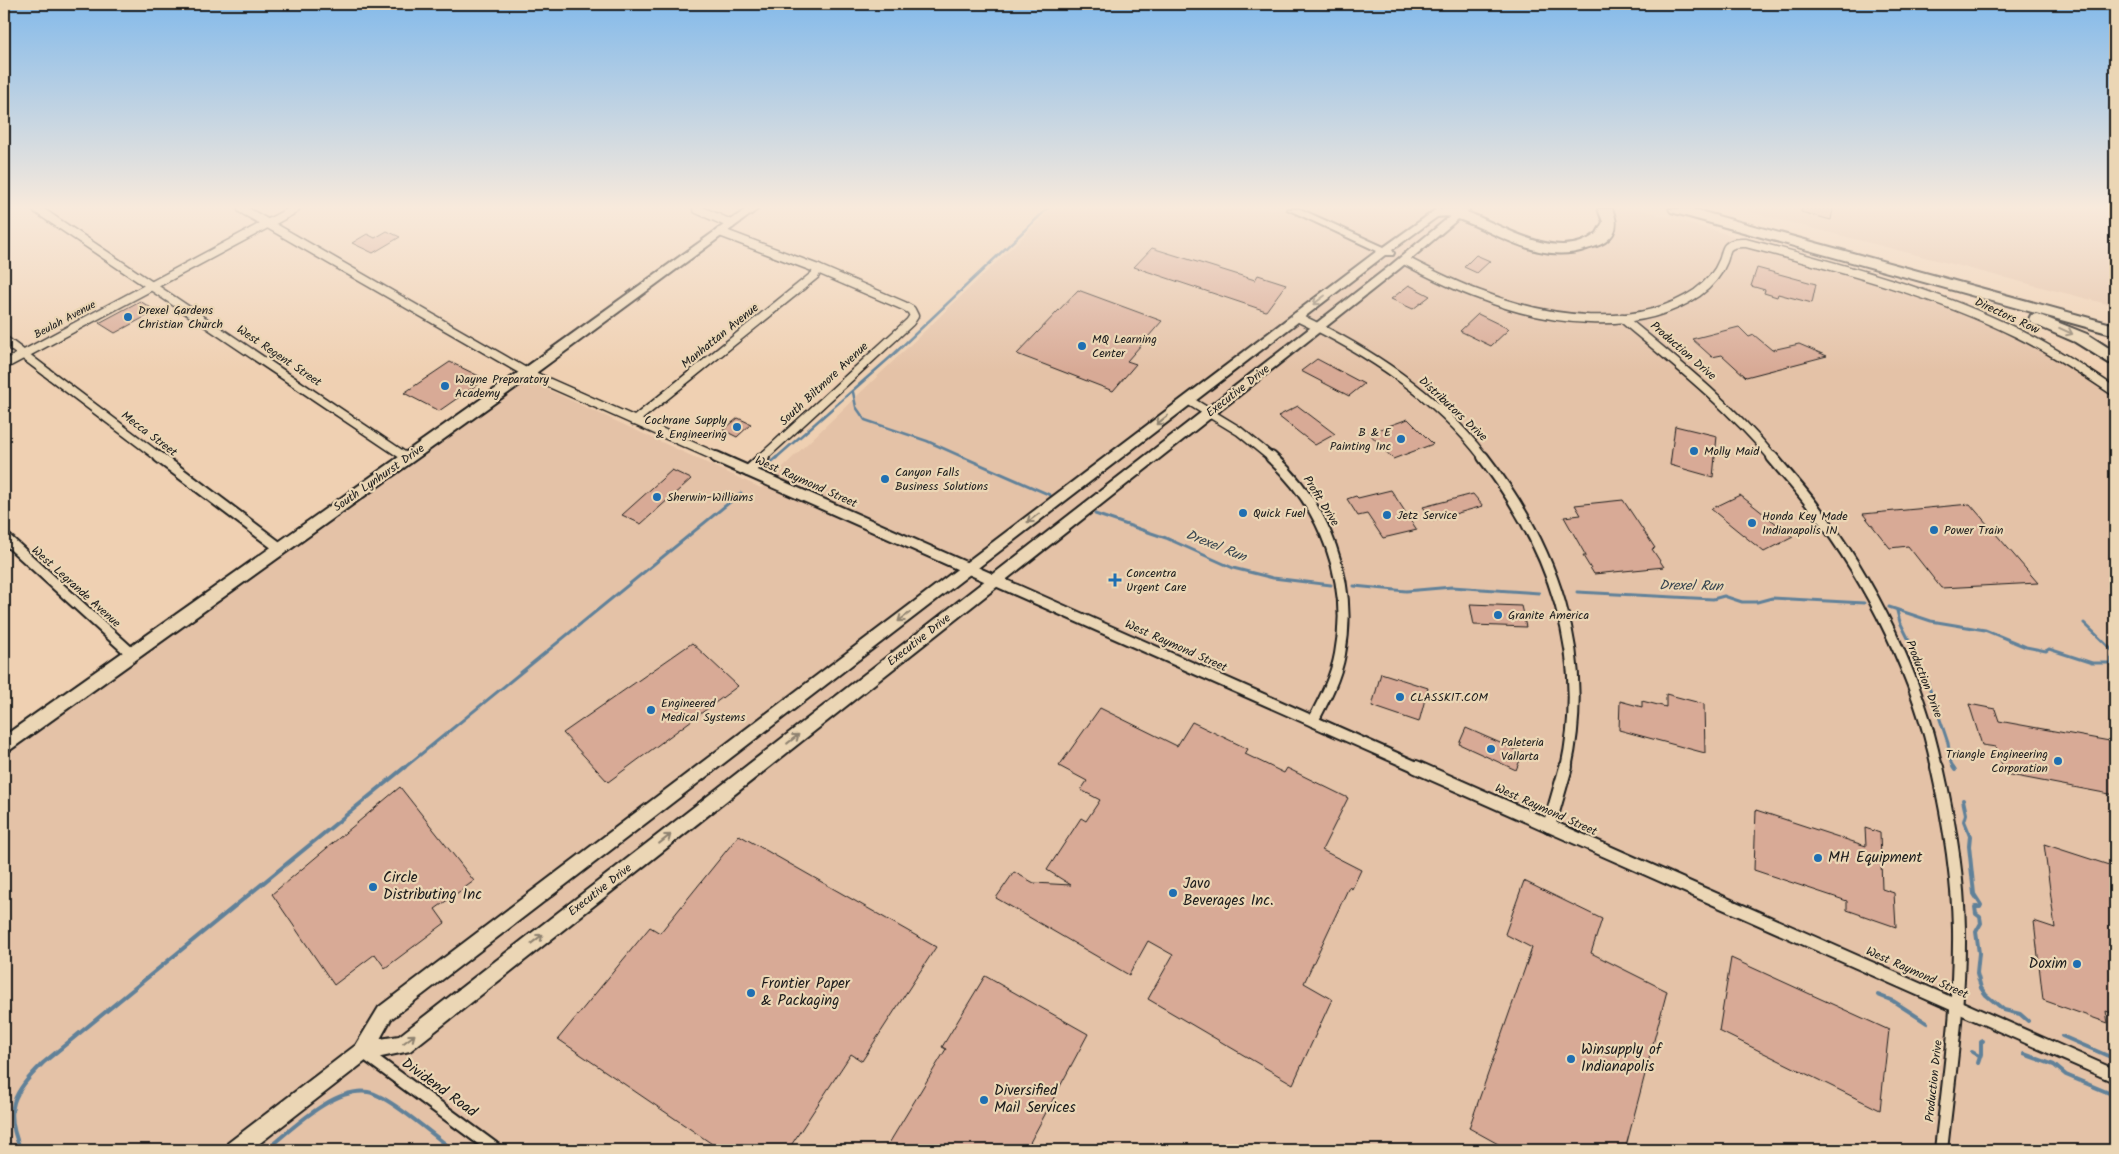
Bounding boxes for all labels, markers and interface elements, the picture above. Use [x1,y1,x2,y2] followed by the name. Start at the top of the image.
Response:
[1971,293,2043,340] street label: Directors Row
[1313,294,1326,305] one-way arrow
[31,296,99,344] street label: Beulah Avenue
[677,298,763,373] street label: Manhattan Avenue
[138,301,223,334] place label: Drexel Gardens Christian Church
[122,311,134,323] marker: Drexel Gardens Christian Church
[1646,317,1721,386] street label: Production Drive
[233,320,326,392] street label: West Regent Street
[2058,327,2073,336] one-way arrow
[1092,330,1157,363] place label: MQ Learning Center
[775,337,873,431] street label: South Biltmore Avenue
[1076,340,1088,352] marker: MQ Learning Center
[1202,360,1274,422] street label: Executive Drive
[455,370,549,403] place label: Wayne Preparatory Academy
[1414,372,1492,446] street label: Distributors Drive
[439,380,451,392] marker: Wayne Preparatory Academy
[117,406,182,462] street label: Mecca Street
[644,411,727,444] place label: Cochrane Supply & Engineering
[1156,414,1169,425] one-way arrow
[731,421,743,433] marker: Cochrane Supply & Engineering
[1330,423,1392,456] place label: B & E Painting Inc
[1395,433,1407,445] marker: B & E Painting Inc
[329,439,429,517] street label: South Lynhurst Drive
[1704,442,1760,461] place label: Molly Maid
[1688,445,1700,457] marker: Molly Maid
[752,451,861,513] street label: West Raymond Street
[895,463,988,496] place label: Canyon Falls Business Solutions
[1298,472,1344,531] street label: Profit Drive
[879,473,891,485] marker: Canyon Falls Business Solutions
[667,488,753,507] place label: Sherwin-Williams
[651,491,663,503] marker: Sherwin-Williams
[1253,504,1306,523] place label: Quick Fuel
[1397,506,1458,525] place label: Jetz Service
[1237,507,1249,519] marker: Quick Fuel
[1762,507,1848,540] place label: Honda Key Made Indianapolis IN
[1381,509,1393,521] marker: Jetz Service
[1026,513,1040,523] one-way arrow
[1746,517,1758,529] marker: Honda Key Made Indianapolis IN
[1944,521,2004,540] place label: Power Train
[1182,524,1251,569] water label: Drexel Run
[1928,524,1940,536] marker: Power Train
[27,542,125,633] street label: West Legrande Avenue
[1126,564,1187,597] place label: Concentra Urgent Care
[1108,573,1122,587] marker: Concentra Urgent Care
[1659,574,1725,598] water label: Drexel Run
[1508,606,1589,625] place label: Granite America
[883,609,955,671] street label: Executive Drive
[1492,609,1504,621] marker: Granite America
[898,611,911,622] one-way arrow
[1122,615,1231,677] street label: West Raymond Street
[1900,637,1948,721] street label: Production Drive
[1410,688,1488,707] place label: CLASSKIT.COM
[1394,691,1406,703] marker: CLASSKIT.COM
[661,694,745,727] place label: Engineered Medical Systems
[645,704,657,716] marker: Engineered Medical Systems
[786,733,799,744] one-way arrow
[1501,733,1544,766] place label: Paleteria Vallarta
[1485,743,1497,755] marker: Paleteria Vallarta
[1946,745,2048,778] place label: Triangle Engineering Corporation
[2052,755,2064,767] marker: Triangle Engineering Corporation
[1492,779,1601,841] street label: West Raymond Street
[658,833,671,844] one-way arrow
[1828,846,1922,870] place label: MH Equipment
[1812,852,1824,864] marker: MH Equipment
[564,859,636,921] street label: Executive Drive
[383,866,482,907] place label: Circle Distributing Inc
[1183,872,1274,913] place label: Javo Beverages Inc.
[367,881,379,893] marker: Circle Distributing Inc
[1167,887,1179,899] marker: Javo Beverages Inc.
[530,934,544,944] one-way arrow
[1863,942,1972,1004] street label: West Raymond Street
[2029,952,2067,976] place label: Doxim
[2071,958,2083,970] marker: Doxim
[761,972,851,1013] place label: Frontier Paper & Packaging
[745,987,757,999] marker: Frontier Paper & Packaging
[402,1034,416,1044] one-way arrow
[1581,1038,1663,1079] place label: Winsupply of Indianapolis
[1920,1039,1948,1123] street label: Production Drive
[396,1052,482,1124] street label: Dividend Road
[1565,1053,1577,1065] marker: Winsupply of Indianapolis
[994,1079,1076,1120] place label: Diversified Mail Services
[978,1094,990,1106] marker: Diversified Mail Services

